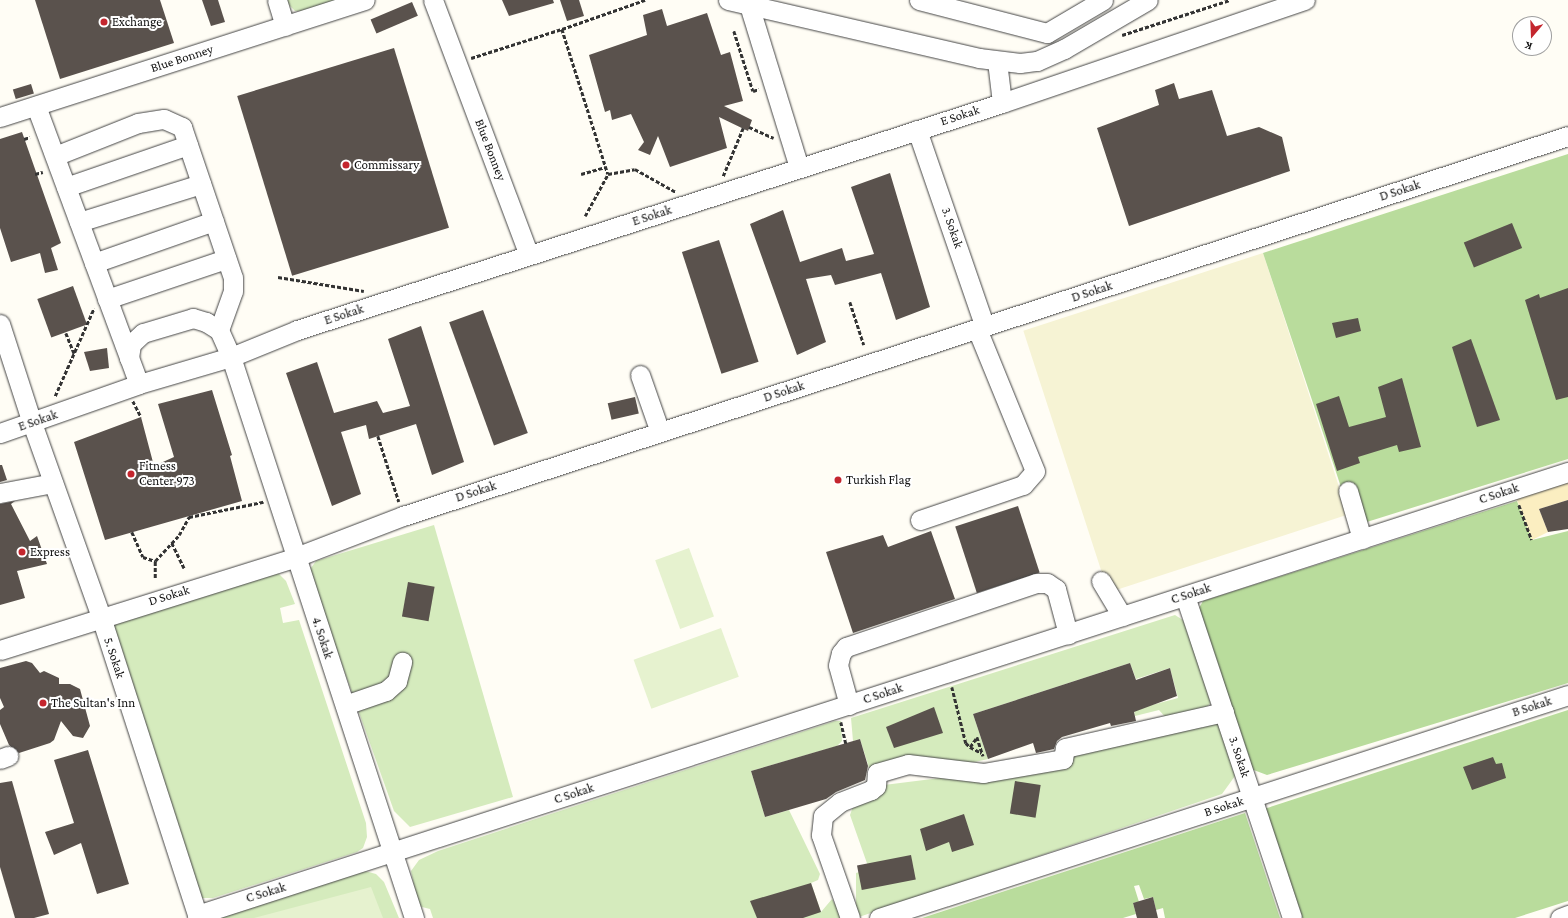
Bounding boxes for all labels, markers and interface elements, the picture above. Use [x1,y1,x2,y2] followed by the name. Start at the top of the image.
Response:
[112,14,162,30] place label: Exchange
[1512,16,1552,56] north arrow
[99,17,109,27] marker: Exchange
[1523,40,1534,53] text: K
[149,42,215,76] street label: Blue Bonney
[938,102,982,130] street label: E Sokak
[471,117,509,183] street label: Blue Bonney
[354,157,419,173] place label: Commissary
[341,160,351,170] marker: Commissary
[1378,177,1422,205] street label: D Sokak
[630,202,674,230] street label: E Sokak
[938,205,966,251] street label: 3. Sokak
[1070,278,1114,306] street label: D Sokak
[322,301,366,329] street label: E Sokak
[762,378,806,406] street label: D Sokak
[16,407,60,435] street label: E Sokak
[139,459,195,490] place label: Fitness Center 973
[126,469,136,479] marker: Fitness Center 973
[846,472,911,488] place label: Turkish Flag
[833,475,843,485] marker: Turkish Flag
[454,478,498,506] street label: D Sokak
[1477,480,1521,508] street label: C Sokak
[30,544,70,560] place label: Express
[17,547,27,557] marker: Express
[1169,580,1213,608] street label: C Sokak
[147,582,191,610] street label: D Sokak
[308,615,336,661] street label: 4. Sokak
[100,635,128,681] street label: 5. Sokak
[861,680,905,708] street label: C Sokak
[1510,693,1554,721] street label: B Sokak
[51,695,135,711] place label: The Sultan's Inn
[38,698,48,708] marker: The Sultan's Inn
[1225,734,1253,780] street label: 3. Sokak
[552,780,596,808] street label: C Sokak
[1202,793,1246,821] street label: B Sokak
[244,880,288,906] street label: C Sokak

